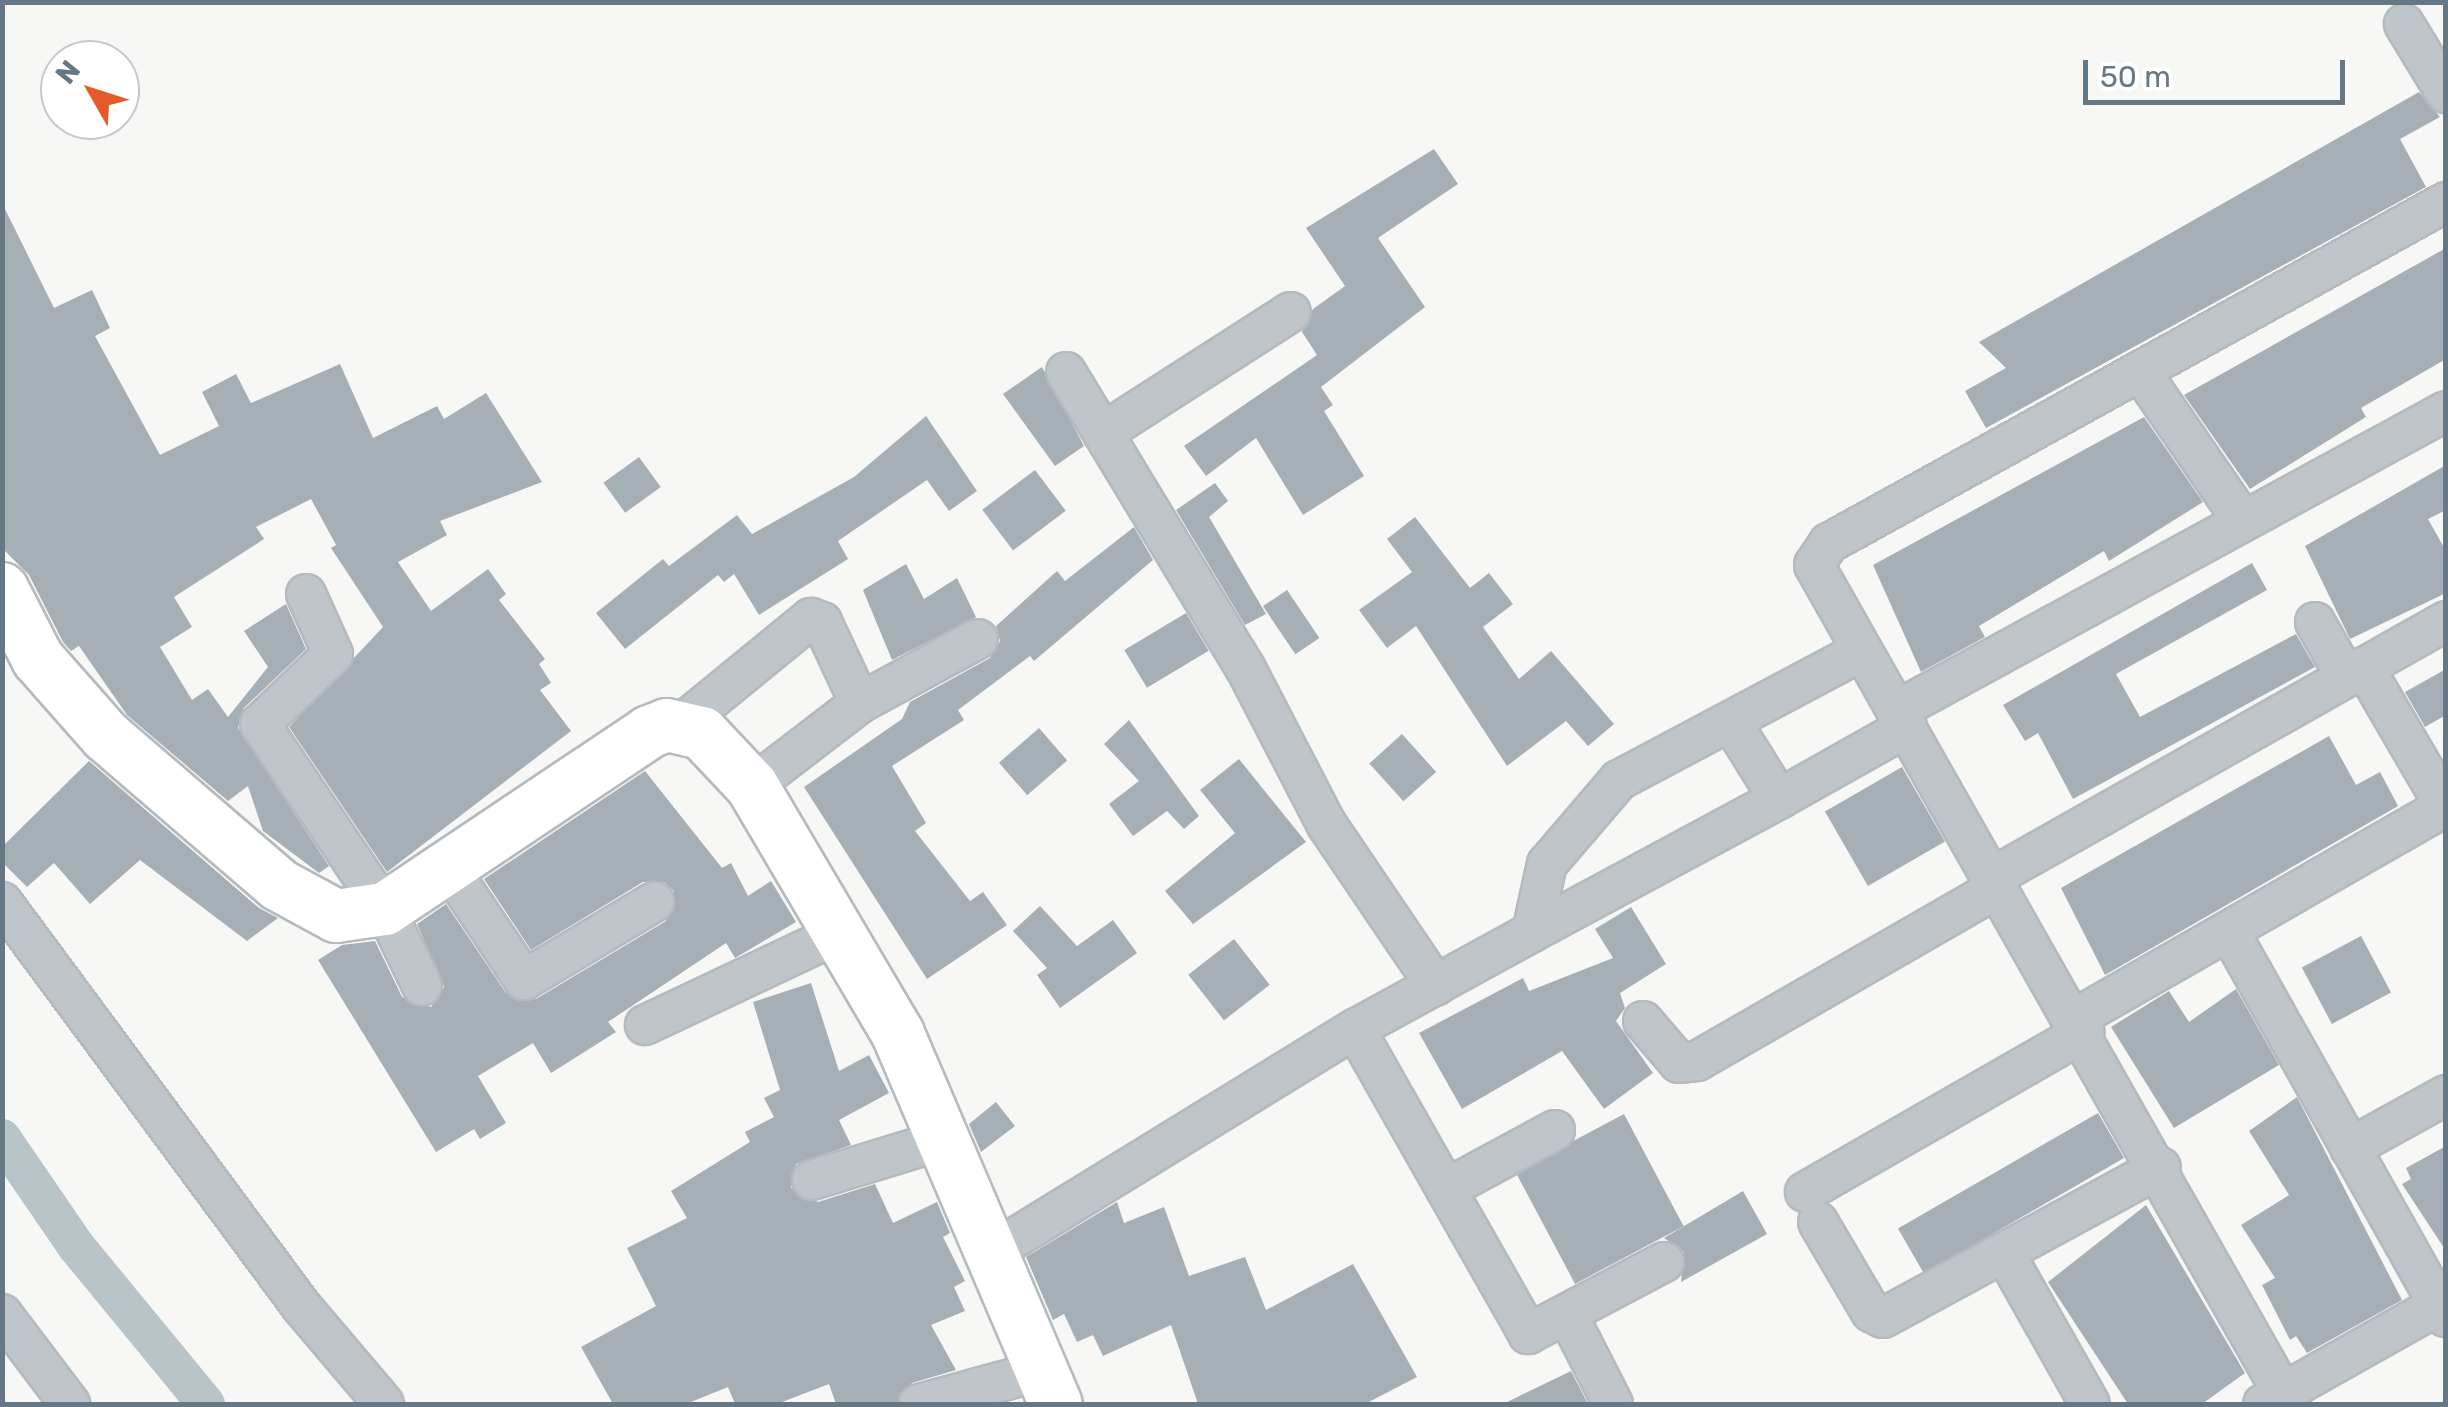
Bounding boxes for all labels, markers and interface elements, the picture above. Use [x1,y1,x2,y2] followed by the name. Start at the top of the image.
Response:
[40,40,140,140] north arrow
[2088,40,2350,102] scale bar
[49,54,87,90] text: N
[2100,59,2171,95] text: 50 m

